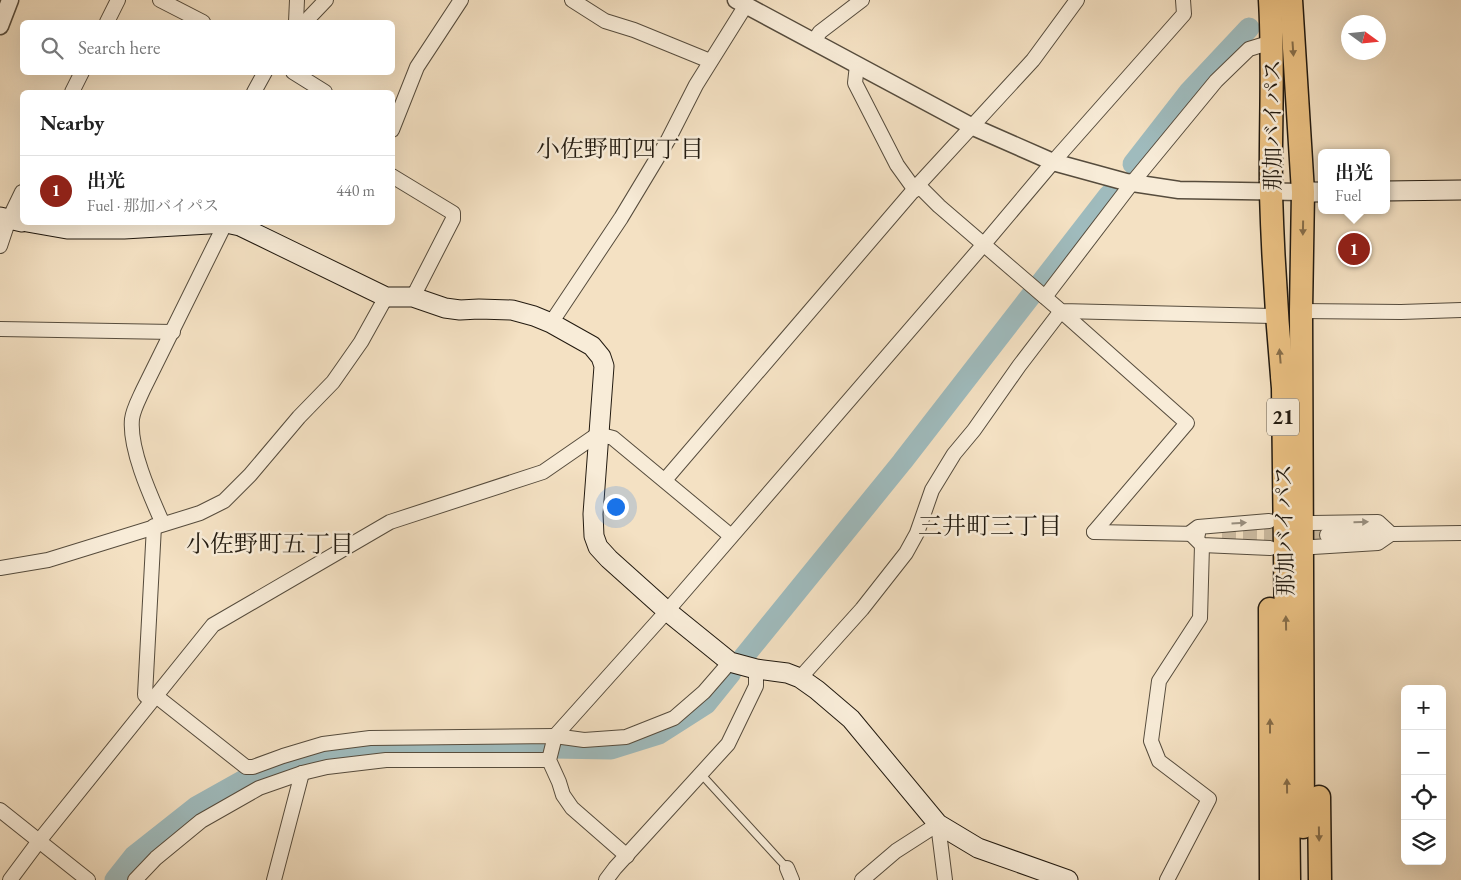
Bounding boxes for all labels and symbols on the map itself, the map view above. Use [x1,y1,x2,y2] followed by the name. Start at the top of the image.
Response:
[1341,15,1386,60] north arrow
[1290,41,1298,57] one-way arrow
[1258,59,1287,191] street label: 那加バイパス
[536,133,704,164] district label: 小佐野町四丁目
[1298,221,1306,237] one-way arrow
[1338,230,1370,268] pin: 1
[1276,348,1284,364] one-way arrow
[1267,398,1299,436] road number: 21
[1269,464,1300,596] street label: 那加バイパス
[603,494,629,520] your location
[918,510,1062,541] district label: 三井町三丁目
[1353,518,1369,526] one-way arrow
[1231,519,1247,527] one-way arrow
[186,528,354,559] district label: 小佐野町五丁目
[1281,615,1289,631] one-way arrow
[1266,718,1274,734] one-way arrow
[1283,778,1291,794] one-way arrow
[1316,827,1324,843] one-way arrow

